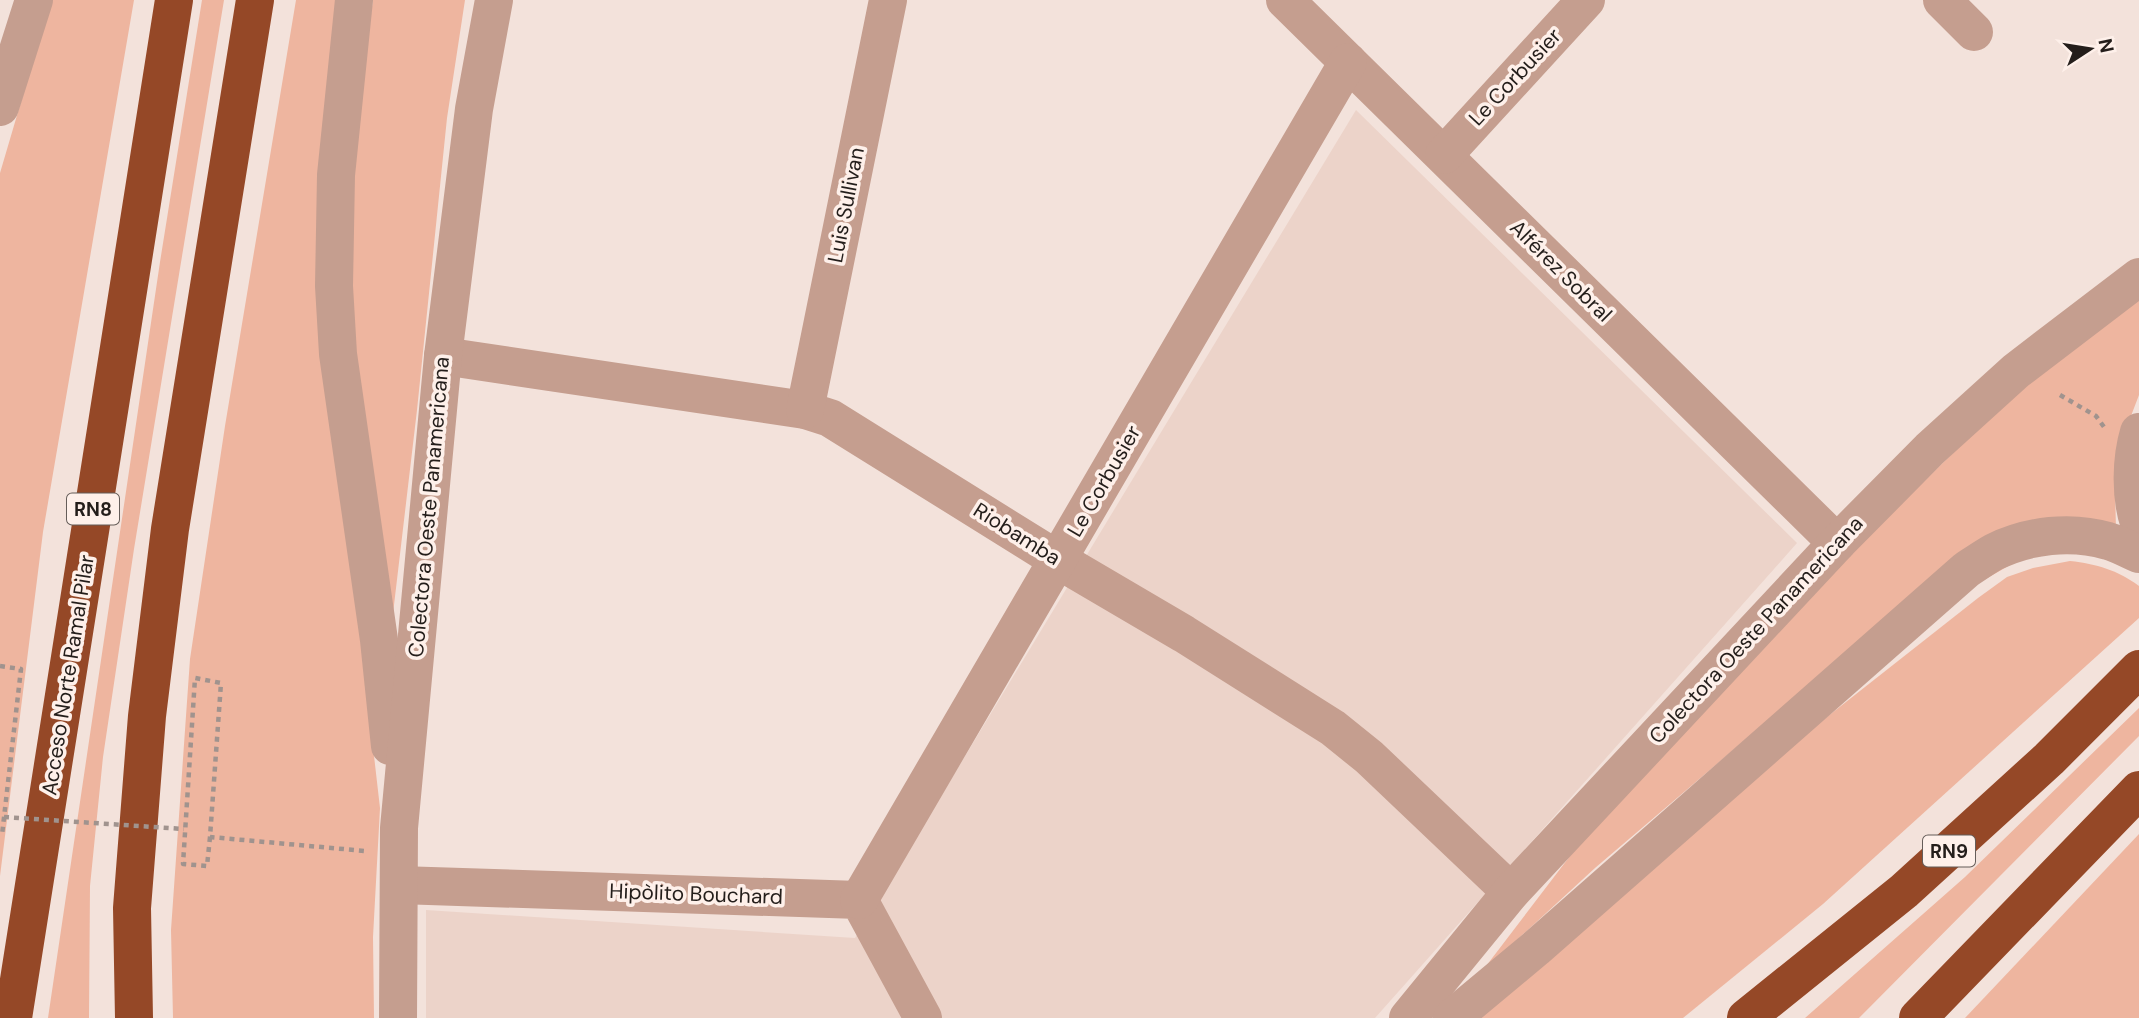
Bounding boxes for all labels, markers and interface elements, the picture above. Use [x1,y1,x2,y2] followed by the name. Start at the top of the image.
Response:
[2055,14,2125,84] north arrow
[1463,22,1568,132] street label: Le Corbusier
[2092,36,2120,55] text: N
[821,145,871,265] street label: Luis Sullivan
[1504,214,1618,328] street label: Alférez Sobral
[402,356,456,658] street label: Colectora Oeste Panamericana
[1061,420,1147,542] street label: Le Corbusier
[67,494,119,524] road number: RN8
[968,496,1066,572] street label: Riobamba
[1643,510,1869,750] street label: Colectora Oeste Panamericana
[35,552,101,797] street label: Acceso Norte Ramal Pilar
[1923,836,1975,866] road number: RN9
[609,877,783,911] street label: Hipòlito Bouchard

